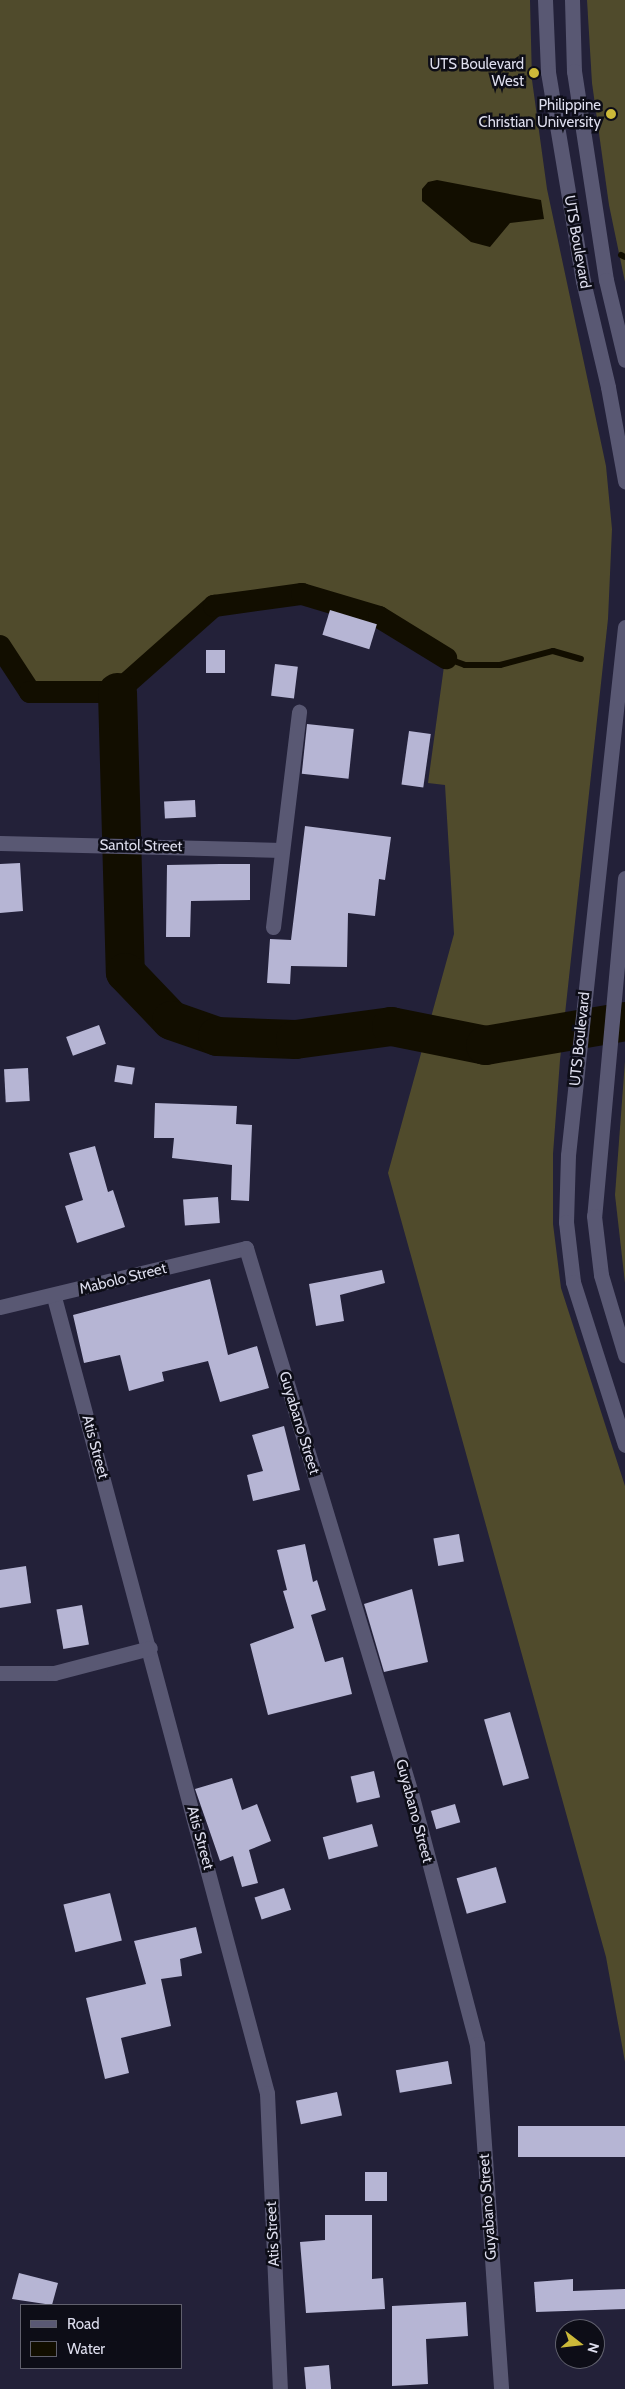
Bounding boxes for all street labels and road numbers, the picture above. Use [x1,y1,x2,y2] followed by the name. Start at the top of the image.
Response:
[560,194,594,290] street label: UTS Boulevard
[99,836,183,856] street label: Santol Street
[566,991,594,1087] street label: UTS Boulevard
[77,1259,169,1299] street label: Mabolo Street
[275,1369,323,1477] street label: Guyabano Street
[78,1413,112,1481] street label: Atis Street
[392,1757,436,1865] street label: Guyabano Street
[183,1804,217,1872] street label: Atis Street
[475,2153,501,2261] street label: Guyabano Street
[262,2201,284,2267] street label: Atis Street

